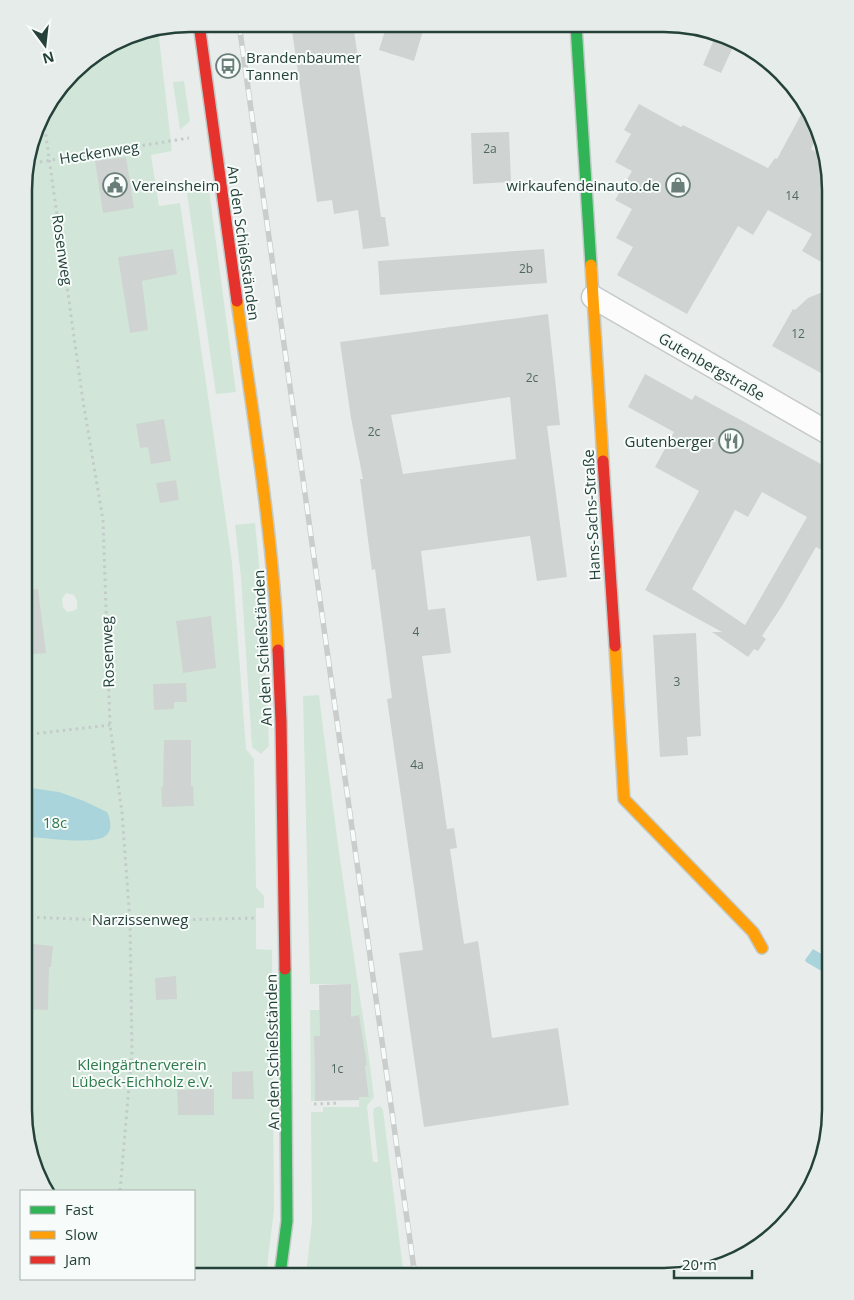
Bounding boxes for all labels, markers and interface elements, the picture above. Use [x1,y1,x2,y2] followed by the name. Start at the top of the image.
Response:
[20,20,70,70] north arrow
[41,47,56,69] text: N
[246,47,361,84] place label: Brandenbaumer Tannen
[215,53,241,79] bus stop icon: Brandenbaumer Tannen
[58,136,140,168] street label: Heckenweg
[483,140,497,157] house number: 2a
[223,164,265,322] street label: An den Schießständen
[102,172,128,198] public building icon: Vereinsheim
[665,172,691,198] shop icon: wirkaufendeinauto.de
[132,175,219,195] place label: Vereinsheim
[506,175,660,195] place label: wirkaufendeinauto.de
[785,187,799,204] house number: 14
[48,213,78,287] street label: Rosenweg
[519,260,533,277] house number: 2b
[791,325,805,342] house number: 12
[655,327,769,405] street label: Gutenbergstraße
[526,369,539,386] house number: 2c
[368,423,381,440] house number: 2c
[718,428,744,454] restaurant icon: Gutenberger
[624,431,714,451] place label: Gutenberger
[578,449,604,581] street label: Hans-Sachs-Straße
[248,569,276,727] street label: An den Schießständen
[96,616,118,688] street label: Rosenweg
[413,623,420,640] house number: 4
[674,673,681,690] house number: 3
[410,756,424,773] house number: 4a
[43,812,67,832] park label: 18c
[92,909,188,929] street label: Narzissenweg
[261,974,283,1130] street label: An den Schießständen
[71,1054,213,1091] park label: Kleingärtnerverein Lübeck-Eichholz e.V.
[331,1060,344,1077] house number: 1c
[20,1190,195,1280] legend
[65,1199,94,1219] text: Fast
[65,1224,98,1244] text: Slow
[674,1248,752,1280] scale bar
[63,1249,91,1269] text: Jam
[682,1254,717,1274] text: 20 m

